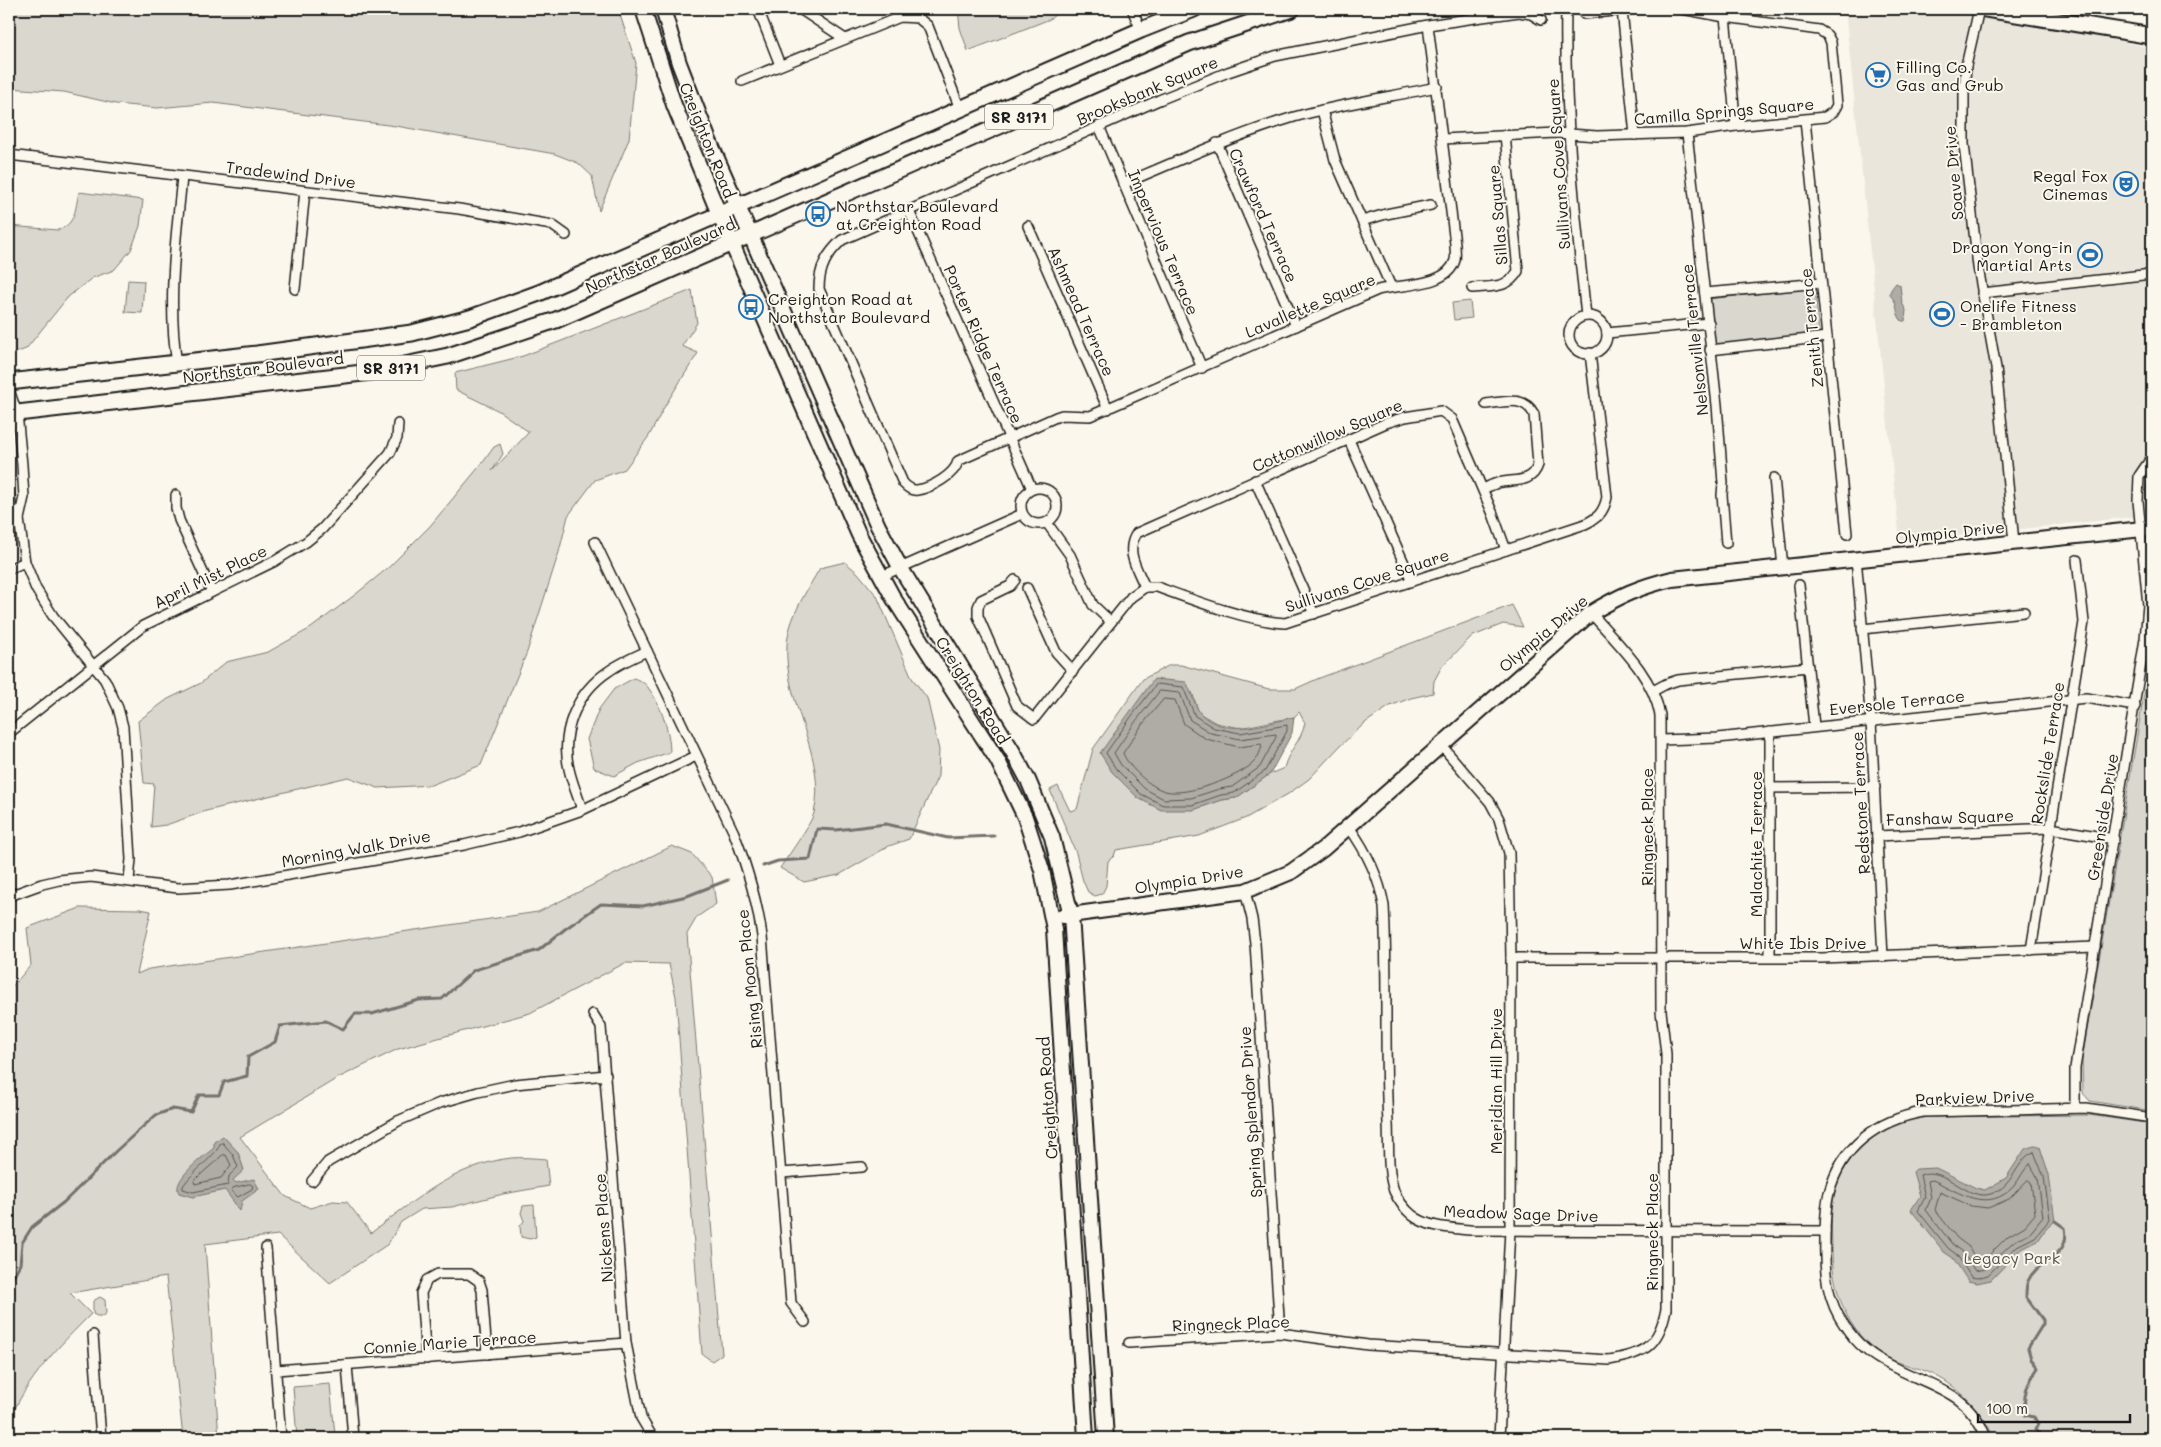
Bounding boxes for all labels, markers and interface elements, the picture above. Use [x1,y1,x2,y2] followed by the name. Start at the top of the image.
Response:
[1073,51,1221,129] street label: Brooksbank Square
[1896,56,2004,95] place label: Filling Co. Gas and Grub
[1865,62,1891,88] supermarket icon: Filling Co. Gas and Grub
[1542,78,1574,250] street label: Sullivans Cove Square
[675,79,741,201] street label: Creighton Road
[1633,93,1815,129] street label: Camilla Springs Square
[985,104,1053,130] road number: SR 3171
[1938,125,1968,221] street label: Soave Drive
[1225,144,1303,286] street label: Crawford Terrace
[225,156,357,192] street label: Tradewind Drive
[1482,164,1512,266] street label: Sillas Square
[2033,165,2108,204] place label: Regal Fox Cinemas
[1124,166,1204,318] street label: Impervious Terrace
[2113,171,2139,197] theatre icon: Regal Fox Cinemas
[836,195,998,234] place label: Northstar Boulevard at Creighton Road
[805,201,831,227] bus stop icon: Northstar Boulevard at Creighton Road
[582,212,738,298] street label: Northstar Boulevard
[1952,236,2072,275] place label: Dragon Yong-in Martial Arts
[2077,242,2103,268] sports icon: Dragon Yong-in Martial Arts
[1044,243,1120,379] street label: Ashmead Terrace
[940,262,1028,426] street label: Porter Ridge Terrace
[1676,263,1712,417] street label: Nelsonville Terrace
[1794,267,1828,389] street label: Zenith Terrace
[1242,268,1378,342] street label: Lavallette Square
[768,288,930,327] place label: Creighton Road at Northstar Boulevard
[738,294,764,320] bus stop icon: Creighton Road at Northstar Boulevard
[1960,295,2077,334] place label: Onelife Fitness - Brambleton
[1929,301,1955,327] sports icon: Onelife Fitness - Brambleton
[181,347,345,387] street label: Northstar Boulevard
[357,356,425,380] road number: SR 3171
[1249,394,1405,476] street label: Cottonwillow Square
[1894,516,2006,548] street label: Olympia Drive
[150,539,270,613] street label: April Mist Place
[1282,544,1452,616] street label: Sullivans Cove Square
[1494,590,1592,676] street label: Olympia Drive
[932,632,1014,748] street label: Creighton Road
[2025,680,2069,826] street label: Rockslide Terrace
[1828,684,1966,720] street label: Eversole Terrace
[1846,731,1874,875] street label: Redstone Terrace
[2082,752,2122,882] street label: Greenside Drive
[1636,768,1657,886] street label: Ringneck Place
[1745,771,1766,917] street label: Malachite Terrace
[1886,804,2014,830] street label: Fanshaw Square
[280,825,432,871] street label: Morning Walk Drive
[1133,860,1245,898] street label: Olympia Drive
[731,908,767,1050] street label: Rising Moon Place
[1739,932,1867,953] street label: White Ibis Drive
[1485,1008,1506,1154] street label: Meridian Hill Drive
[1234,1026,1266,1198] street label: Spring Splendor Drive
[1032,1036,1062,1160] street label: Creighton Road
[1915,1084,2035,1110] street label: Parkview Drive
[589,1173,617,1283] street label: Nickens Place
[1641,1173,1662,1291] street label: Ringneck Place
[1443,1200,1599,1226] street label: Meadow Sage Drive
[1964,1247,2060,1268] park label: Legacy Park
[1172,1310,1290,1336] street label: Ringneck Place
[363,1325,537,1359] street label: Connie Marie Terrace
[1978,1392,2131,1424] scale bar
[1986,1398,2028,1418] text: 100 m

